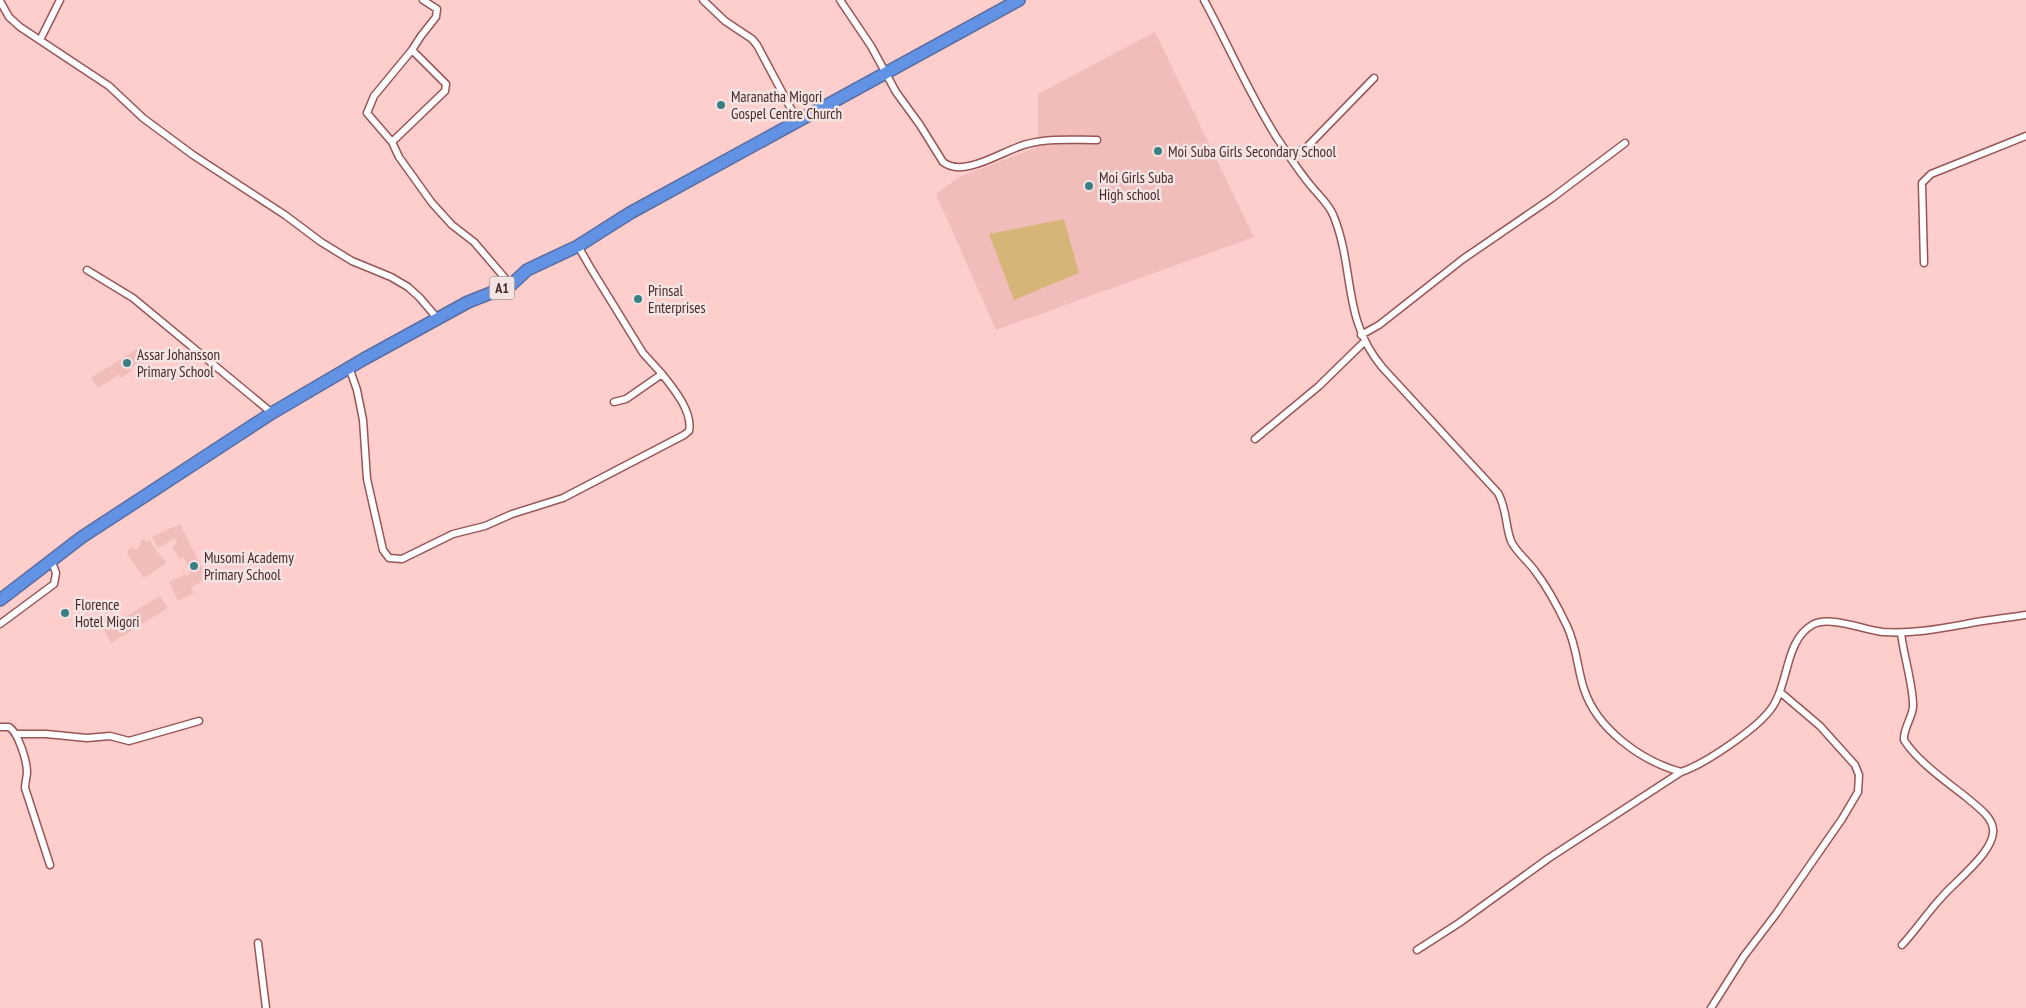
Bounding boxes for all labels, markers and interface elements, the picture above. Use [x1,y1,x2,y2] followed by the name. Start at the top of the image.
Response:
[731,87,842,123] place label: Maranatha Migori Gospel Centre Church
[715,99,727,111] marker: Maranatha Migori Gospel Centre Church
[1168,142,1337,161] place label: Moi Suba Girls Secondary School
[1152,145,1164,157] marker: Moi Suba Girls Secondary School
[1099,168,1173,204] place label: Moi Girls Suba High school
[1083,180,1095,192] marker: Moi Girls Suba High school
[490,276,514,300] road number: A1
[648,281,706,317] place label: Prinsal Enterprises
[632,293,644,305] marker: Prinsal Enterprises
[137,345,220,381] place label: Assar Johansson Primary School
[121,357,133,369] marker: Assar Johansson Primary School
[204,548,294,584] place label: Musomi Academy Primary School
[188,560,200,572] marker: Musomi Academy Primary School
[75,595,140,631] place label: Florence Hotel Migori
[59,607,71,619] marker: Florence Hotel Migori

